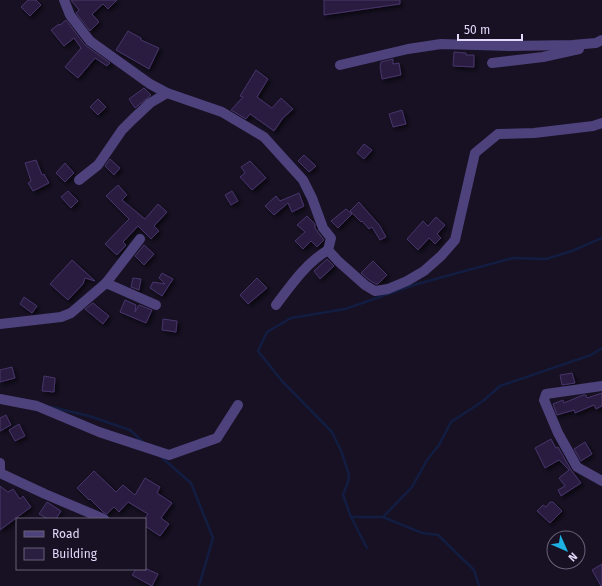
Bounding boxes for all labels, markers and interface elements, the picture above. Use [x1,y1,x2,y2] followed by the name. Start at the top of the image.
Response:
[458,16,522,42] scale bar
[464,23,490,37] text: 50 m
[16,518,146,570] legend
[52,527,80,541] text: Road
[546,530,586,570] north arrow
[52,547,98,561] text: Building
[566,550,580,564] text: N

